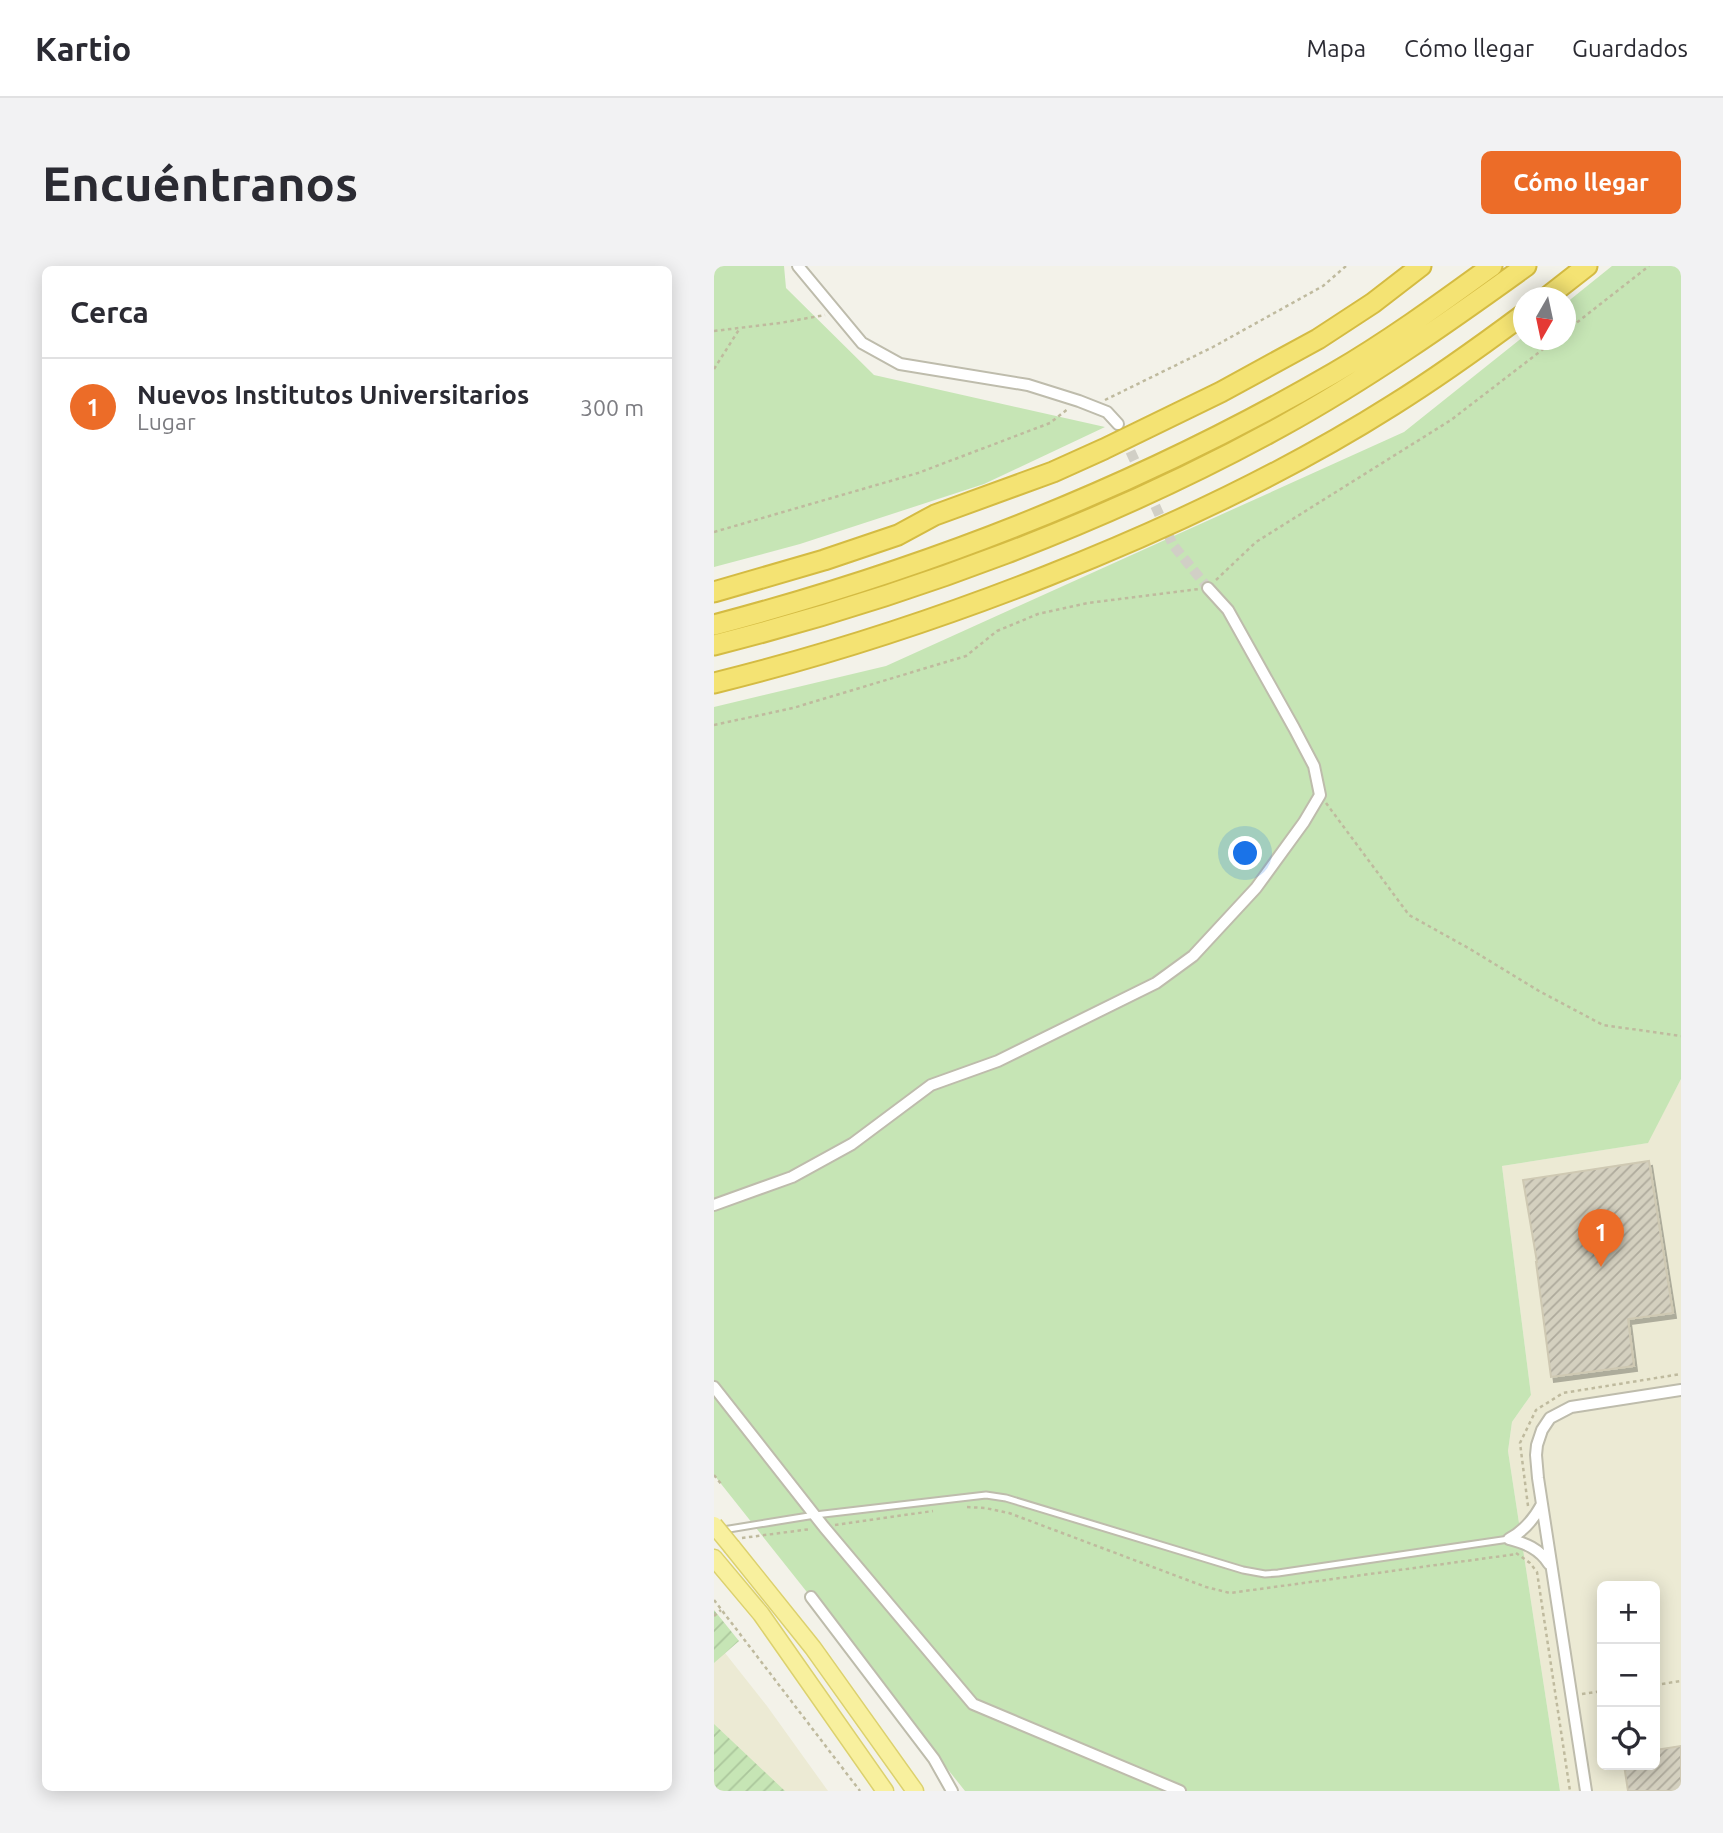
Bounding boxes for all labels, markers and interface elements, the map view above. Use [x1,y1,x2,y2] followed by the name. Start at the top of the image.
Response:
[35,30,131,67] text: Kartio
[1306,35,1366,62] text: Mapa
[1404,35,1534,62] text: Cómo llegar
[1572,35,1688,62] text: Guardados
[1481,151,1681,214] button: Cómo llegar
[42,155,358,210] text: Encuéntranos
[1513,287,1576,350] north arrow
[70,295,149,329] text: Cerca
[137,380,529,409] text: Nuevos Institutos Universitarios
[87,395,99,420] text: 1
[580,395,644,420] text: 300 m
[137,409,196,434] text: Lugar
[1228,836,1262,870] your location
[1578,1209,1624,1267] pin: 1
[1597,1581,1660,1770] map controls
[1597,1581,1660,1644] button: +
[1597,1644,1660,1707] button: −
[1597,1707,1660,1770] button: locate

